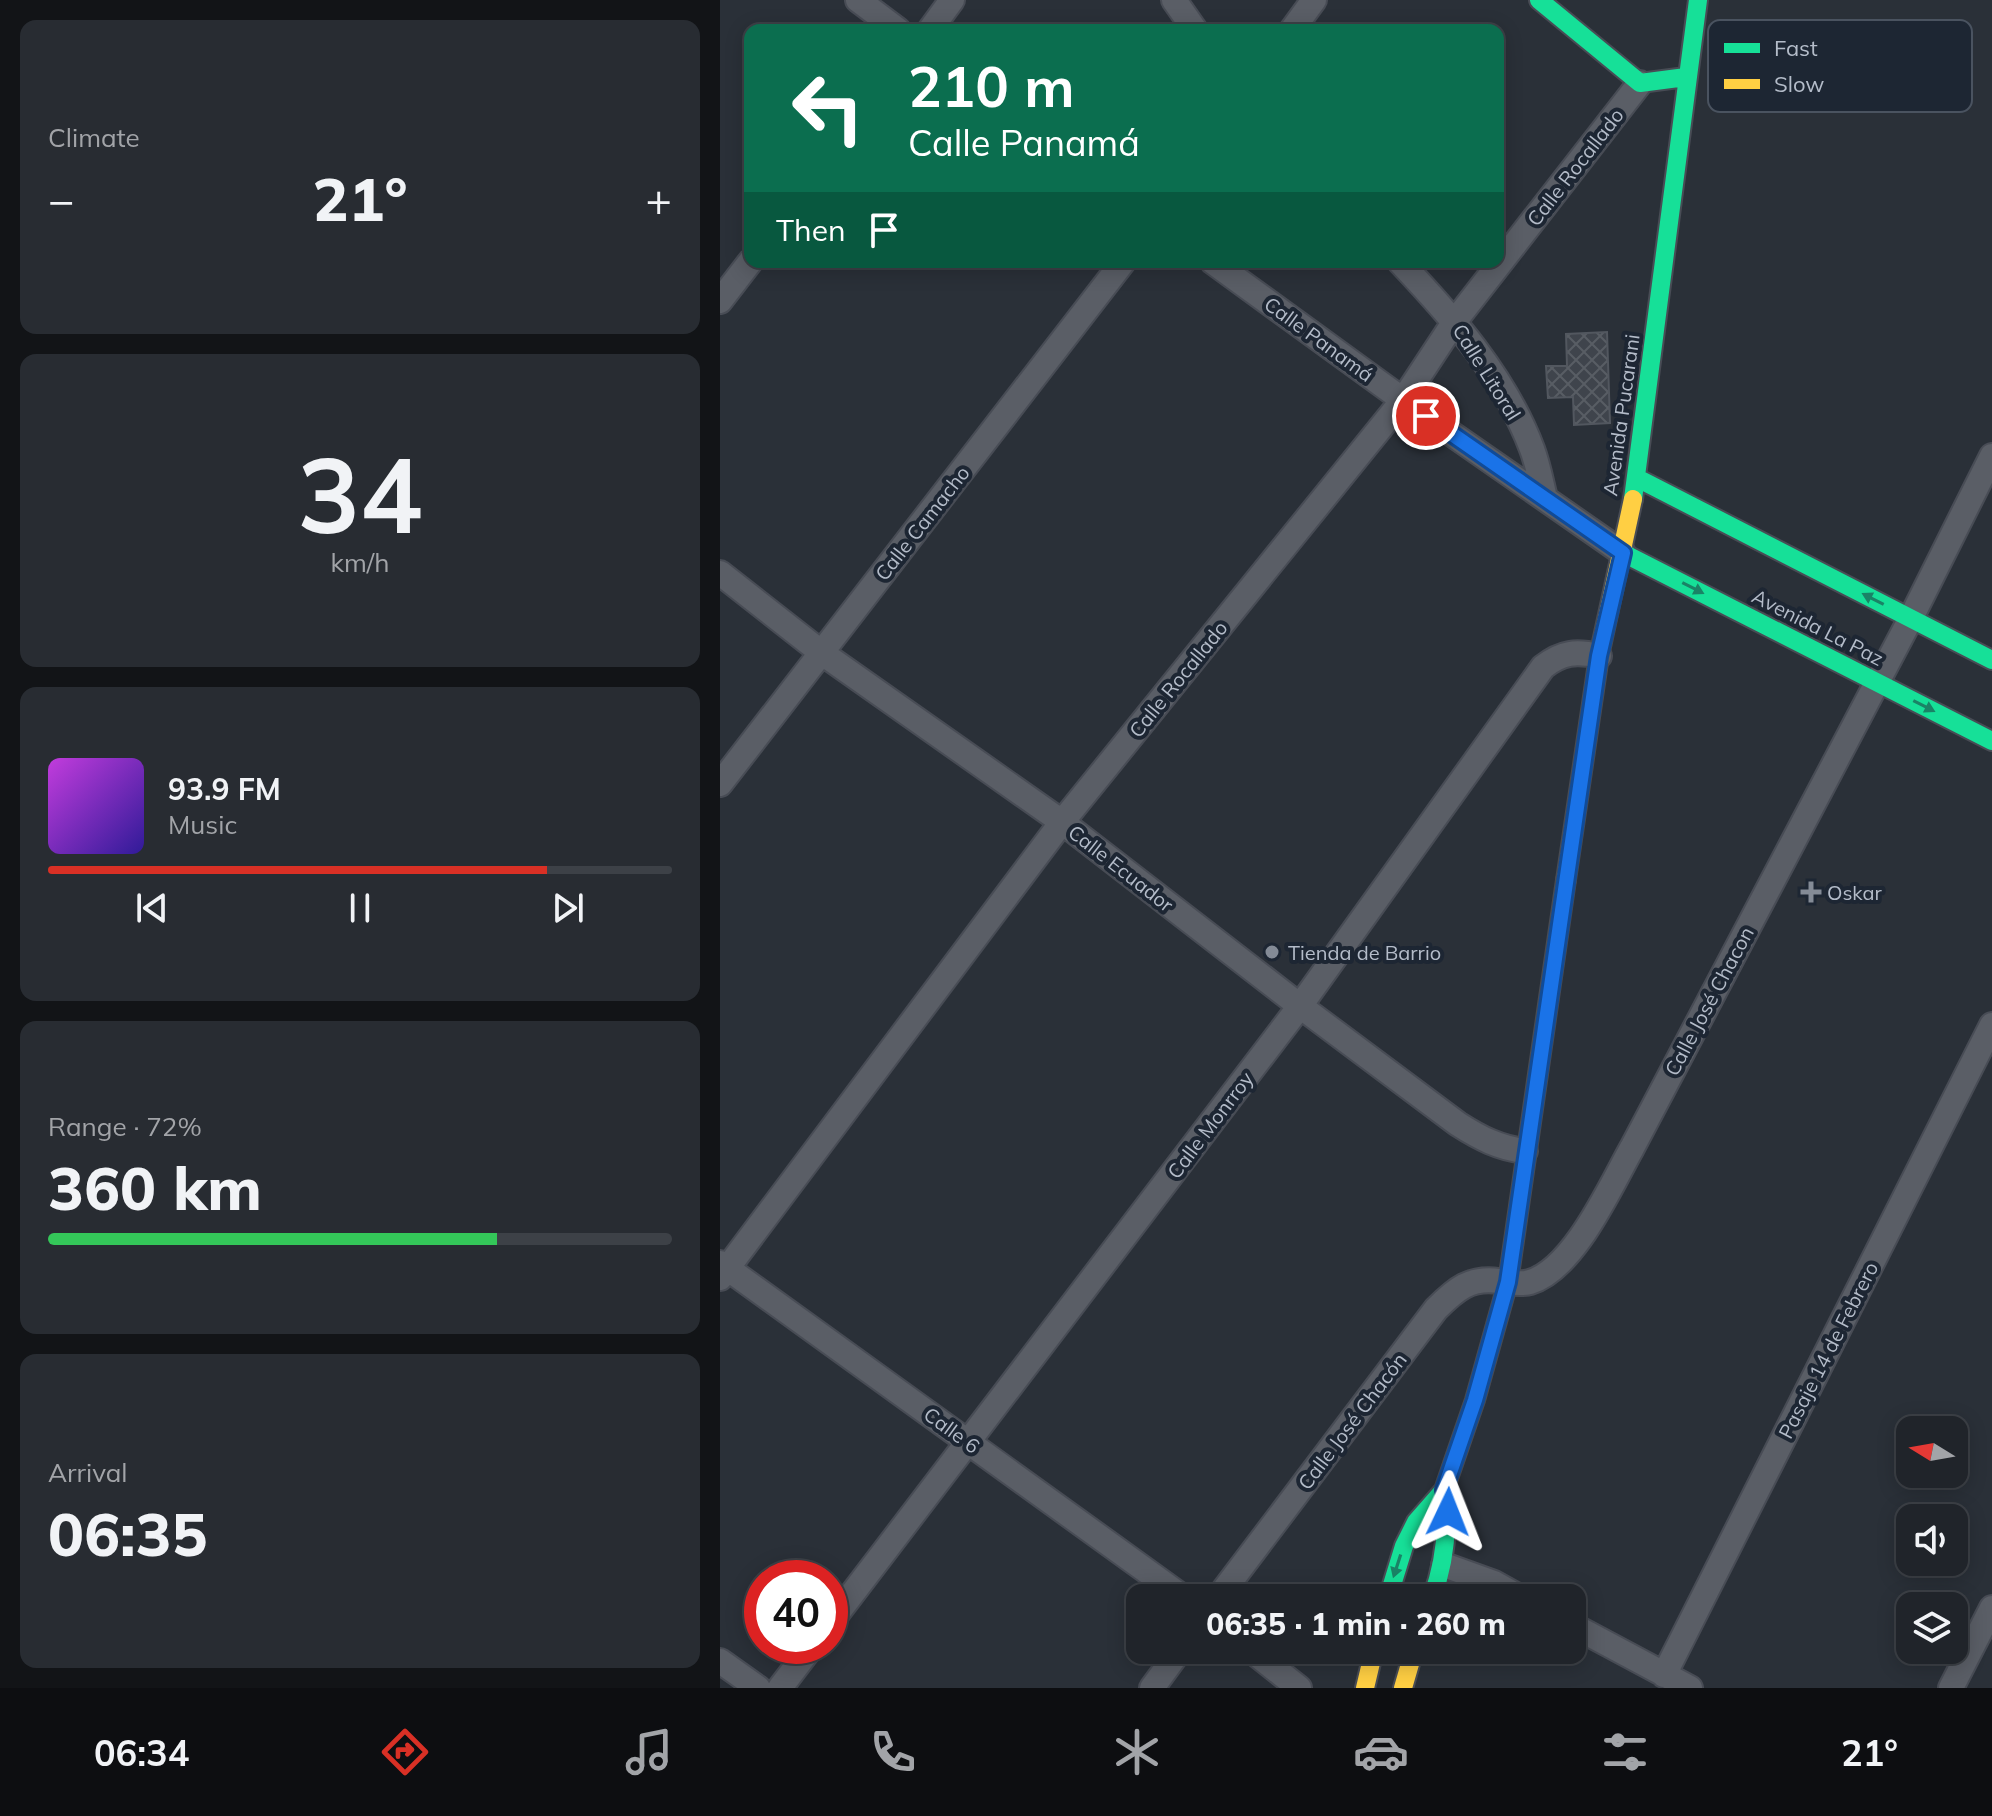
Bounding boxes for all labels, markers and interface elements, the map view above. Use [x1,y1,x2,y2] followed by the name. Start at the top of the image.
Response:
[1708,20,1972,112] legend
[1774,34,1818,62] text: Fast
[908,51,1075,121] text: 210 m
[776,56,880,160] icon: left
[1774,70,1824,98] text: Slow
[1521,103,1629,231] street label: Calle Rocallado
[908,120,1140,165] text: Calle Panamá
[48,121,140,154] text: Climate
[312,161,408,236] text: 21°
[48,172,74,227] text: −
[646,172,672,227] text: +
[862,208,906,252] icon: arrive
[776,211,846,249] text: Then
[1260,291,1378,387] street label: Calle Panamá
[1448,319,1526,425] street label: Calle Litoral
[1597,332,1645,498] street label: Avenida Pucarani
[1392,382,1460,450] pin
[1404,394,1448,438] icon: arrive
[298,428,422,559] text: 34
[869,461,975,585] street label: Calle Camacho
[331,546,389,579] text: km/h
[1681,582,1704,595] one-way arrow
[1748,583,1888,671] street label: Avenida La Paz
[1861,592,1884,605] one-way arrow
[1123,616,1233,742] street label: Calle Rocallado
[1913,700,1936,713] one-way arrow
[168,770,281,808] text: 93.9 FM
[168,808,237,841] text: Music
[1063,819,1179,917] street label: Calle Ecuador
[1827,880,1883,905] place label: Oskar
[1802,883,1820,901] marker: Oskar
[130,886,174,930] icon: previous
[338,886,382,930] icon: pause
[546,886,590,930] icon: next
[1659,922,1759,1080] street label: Calle José Chacon
[1288,940,1441,965] place label: Tienda de Barrio
[1263,943,1281,961] marker: Tienda de Barrio
[1162,1066,1259,1183] street label: Calle Monrroy
[48,1110,202,1143] text: Range · 72%
[48,1150,262,1225] text: 360 km
[1773,1257,1883,1443] street label: Pasaje 14 de Febrero
[1292,1347,1412,1495] street label: Calle José Chacón
[919,1401,985,1459] street label: Calle 6
[1896,1416,1968,1488] north arrow
[1896,1416,1968,1664] map controls
[48,1456,128,1489] text: Arrival
[1406,1470,1490,1554] position arrow
[48,1496,208,1571] text: 06:35
[1896,1504,1968,1576] button: sound
[1391,1554,1403,1578] one-way arrow
[744,1560,848,1664] speed limit sign: 40
[1896,1592,1968,1664] button: layers
[1206,1605,1506,1643] text: 06:35 · 1 min · 260 m
[377,1724,433,1780] icon: directions
[621,1724,677,1780] icon: music
[865,1724,921,1780] icon: phone
[1109,1724,1165,1780] icon: climate
[1353,1724,1409,1780] icon: car
[1597,1724,1653,1780] icon: filters
[94,1730,189,1775] text: 06:34
[1841,1730,1898,1775] text: 21°

